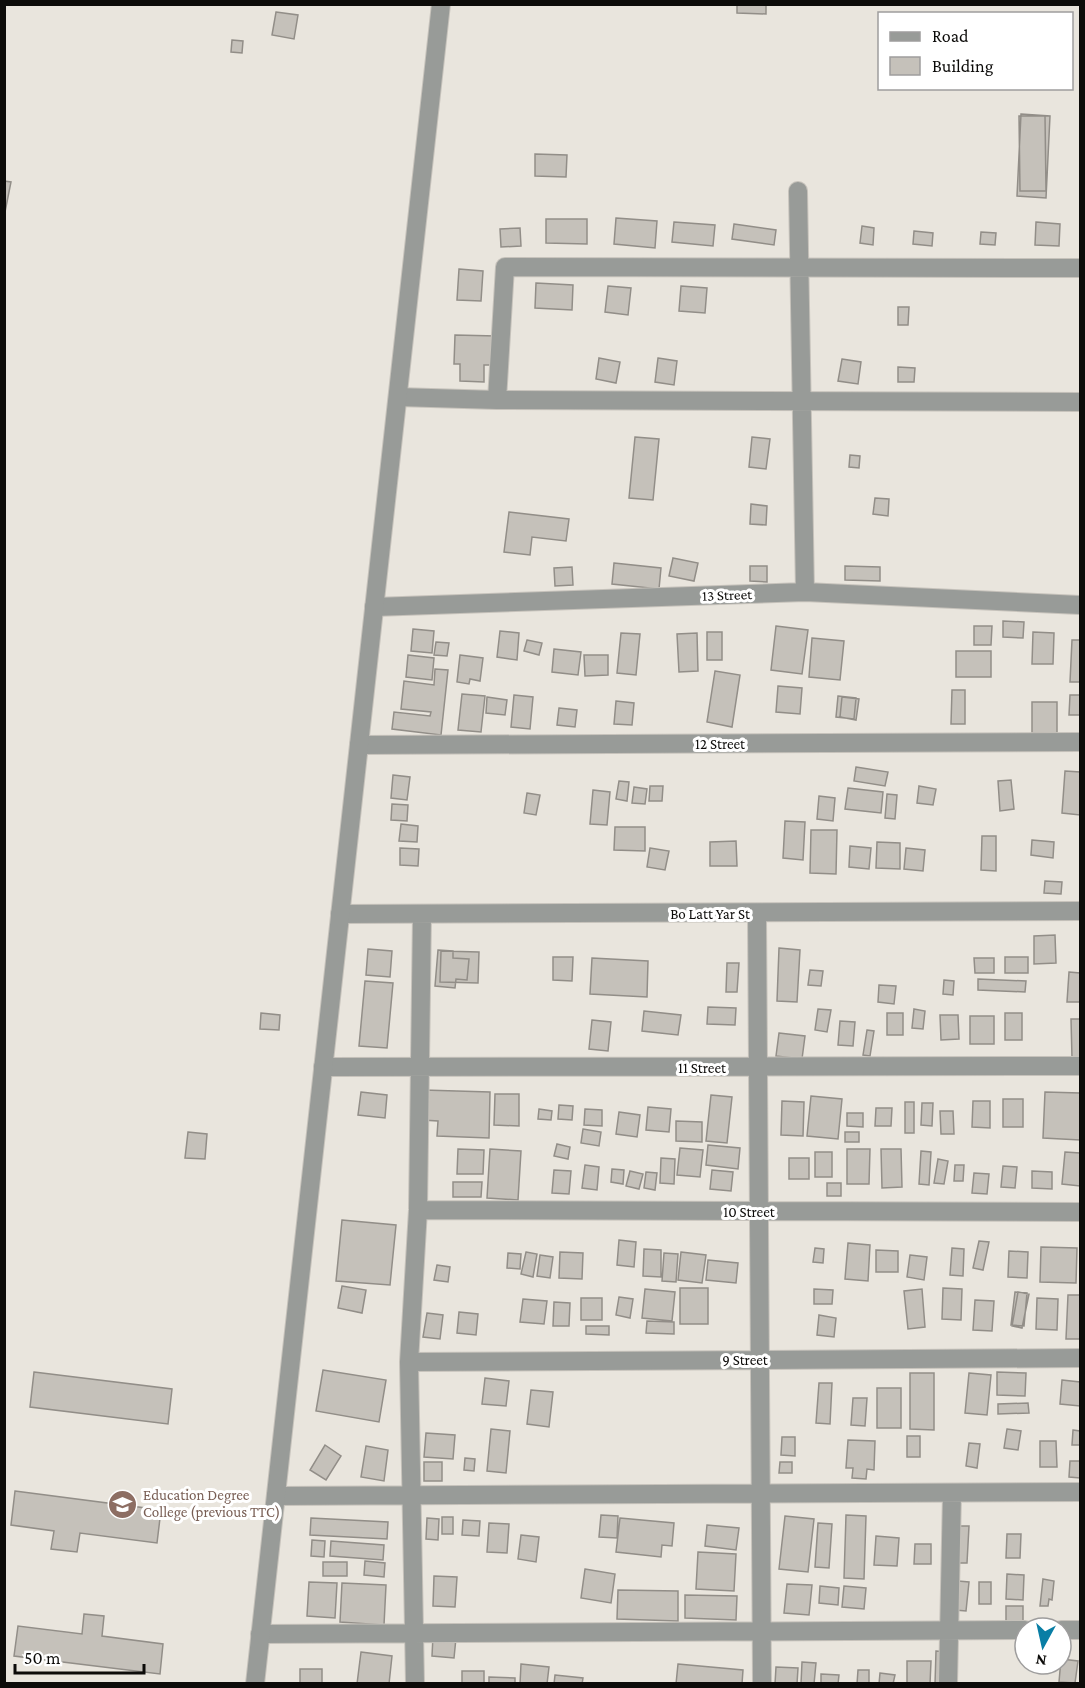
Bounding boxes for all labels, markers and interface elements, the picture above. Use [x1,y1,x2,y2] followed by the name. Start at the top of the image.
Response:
[878,12,1073,90] legend
[932,26,969,46] text: Road
[932,56,994,76] text: Building
[702,586,753,604] street label: 13 Street
[695,736,746,752] street label: 12 Street
[670,906,751,922] street label: Bo Latt Yar St
[678,1060,727,1076] street label: 11 Street
[723,1204,776,1220] street label: 10 Street
[722,1352,769,1368] street label: 9 Street
[143,1487,280,1521] place label: Education Degree College (previous TTC)
[106,1488,138,1520] school or university icon: Education Degree College (previous TTC)
[1013,1616,1073,1676] north arrow
[15,1637,144,1675] scale bar
[24,1648,61,1668] text: 50 m
[1034,1651,1048,1670] text: N

